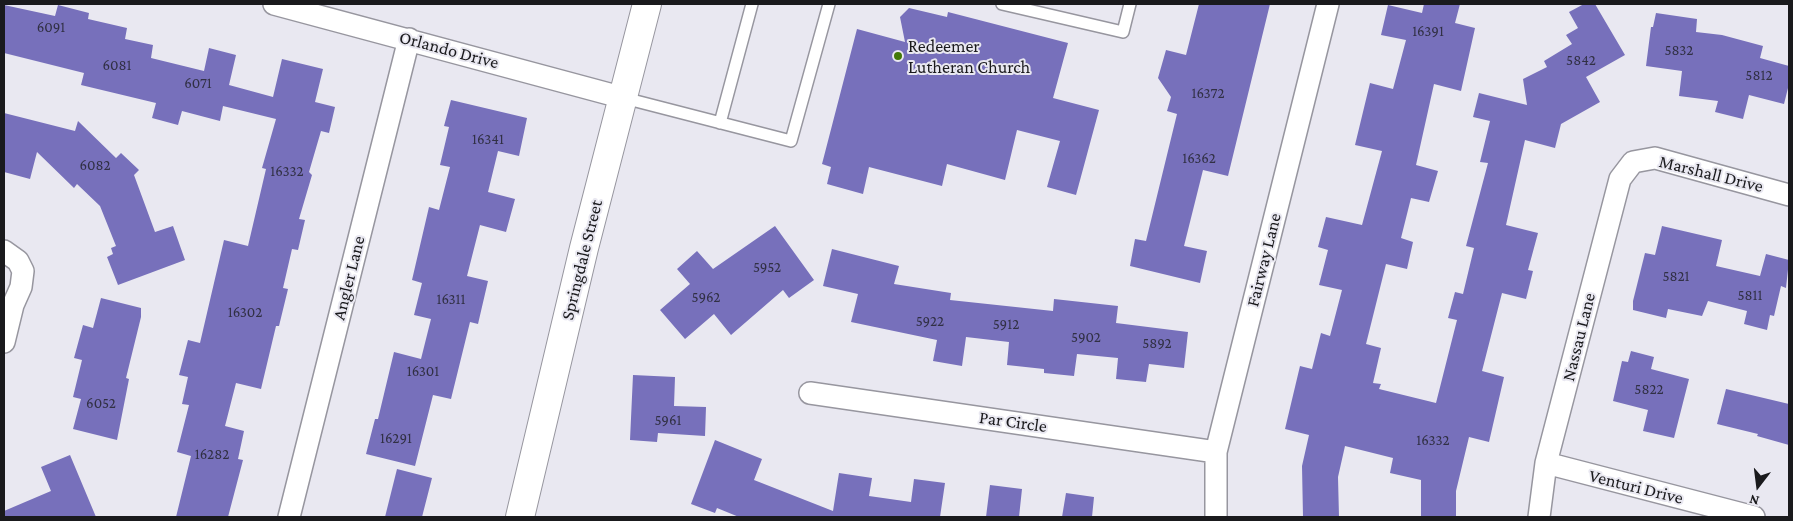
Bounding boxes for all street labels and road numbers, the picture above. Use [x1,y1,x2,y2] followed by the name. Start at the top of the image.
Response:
[397,26,501,74] street label: Orlando Drive
[1657,151,1765,197] street label: Marshall Drive
[557,198,607,322] street label: Springdale Street
[1242,211,1286,309] street label: Fairway Lane
[328,234,370,322] street label: Angler Lane
[1558,291,1600,383] street label: Nassau Lane
[978,407,1048,437] street label: Par Circle
[1587,465,1685,509] street label: Venturi Drive

